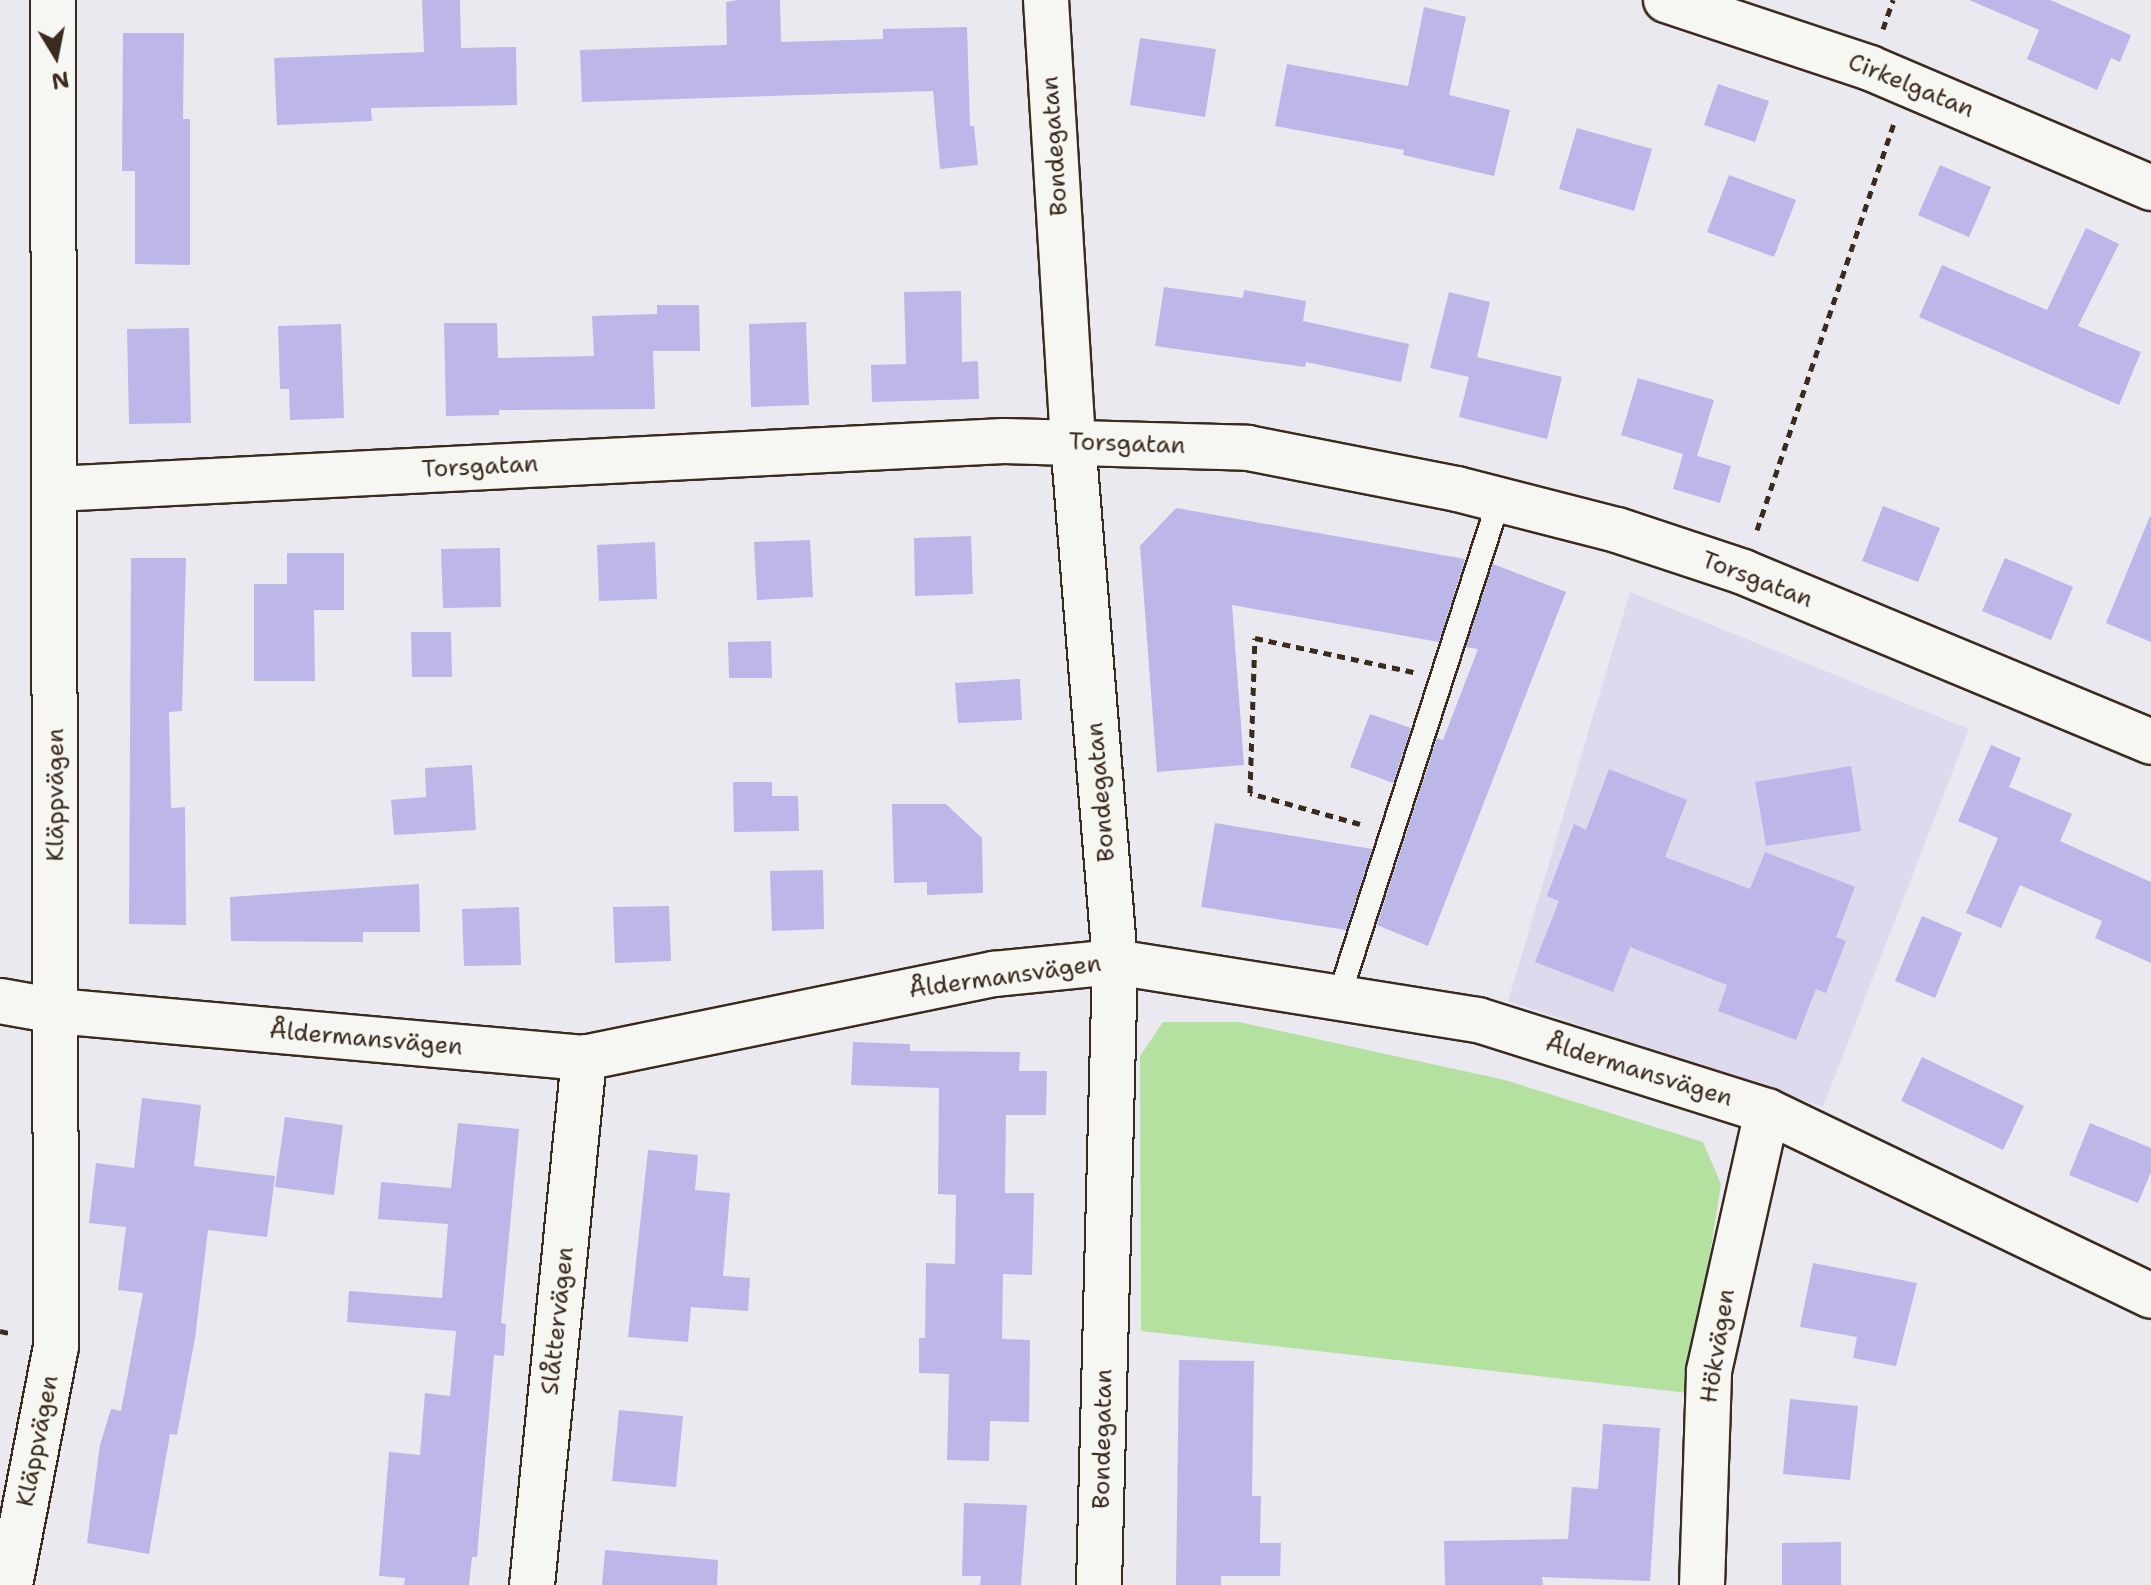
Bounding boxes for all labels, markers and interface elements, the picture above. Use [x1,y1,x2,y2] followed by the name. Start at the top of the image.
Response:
[16,16,96,96] north arrow
[1844,48,1978,124] street label: Cirkelgatan
[49,64,71,96] text: N
[1036,75,1074,217] street label: Bondegatan
[1068,428,1186,460] street label: Torsgatan
[421,450,539,484] street label: Torsgatan
[1697,546,1817,614] street label: Torsgatan
[1081,721,1121,863] street label: Bondegatan
[42,728,70,862] street label: Kläppvägen
[907,949,1103,1005] street label: Åldermansvägen
[268,1016,464,1062] street label: Åldermansvägen
[1542,1029,1736,1113] street label: Åldermansvägen
[536,1245,580,1397] street label: Slåttervägen
[1695,1287,1741,1405] street label: Hökvägen
[1087,1369,1119,1509] street label: Bondegatan
[11,1373,65,1509] street label: Kläppvägen

